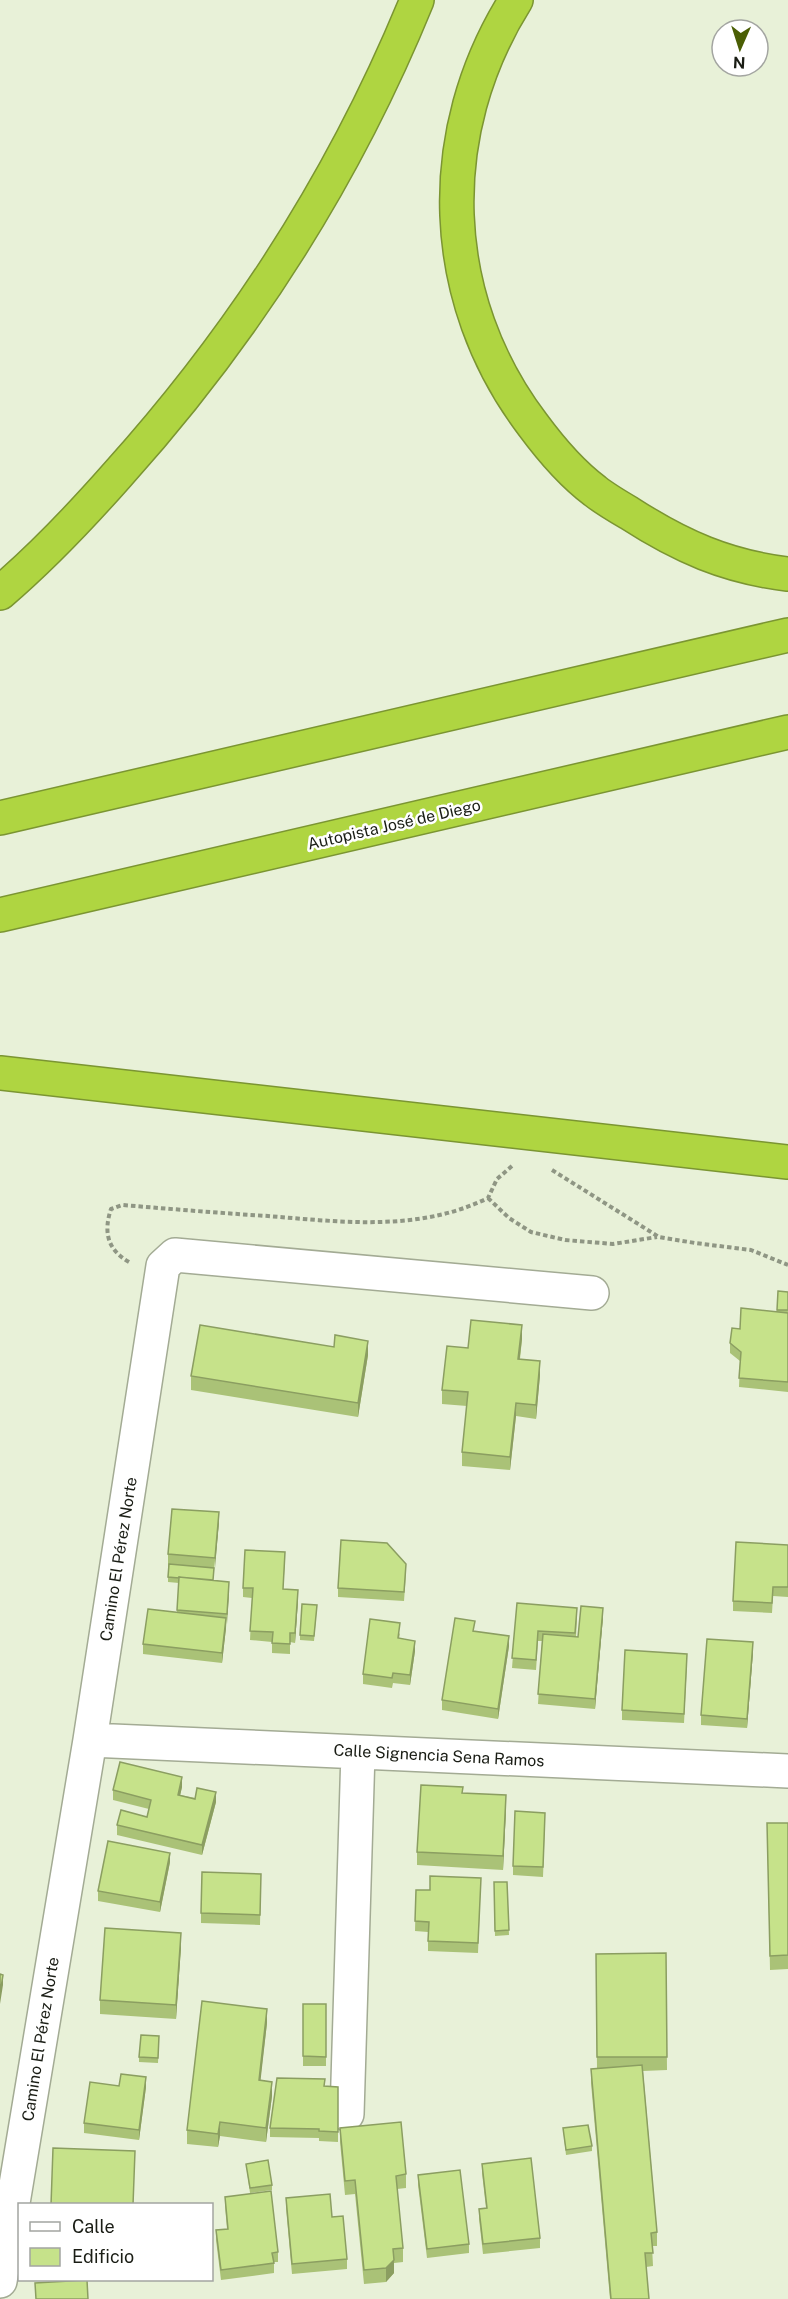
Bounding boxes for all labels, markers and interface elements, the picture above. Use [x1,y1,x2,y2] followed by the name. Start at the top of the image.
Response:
[710,18,770,78] north arrow
[732,53,746,72] text: N
[306,795,482,854] street label: Autopista José de Diego
[96,1476,141,1643] street label: Camino El Pérez Norte
[333,1740,545,1771] street label: Calle Signencia Sena Ramos
[18,1956,63,2123] street label: Camino El Pérez Norte
[18,2203,213,2281] legend
[72,2216,115,2237] text: Calle
[72,2246,134,2267] text: Edificio

